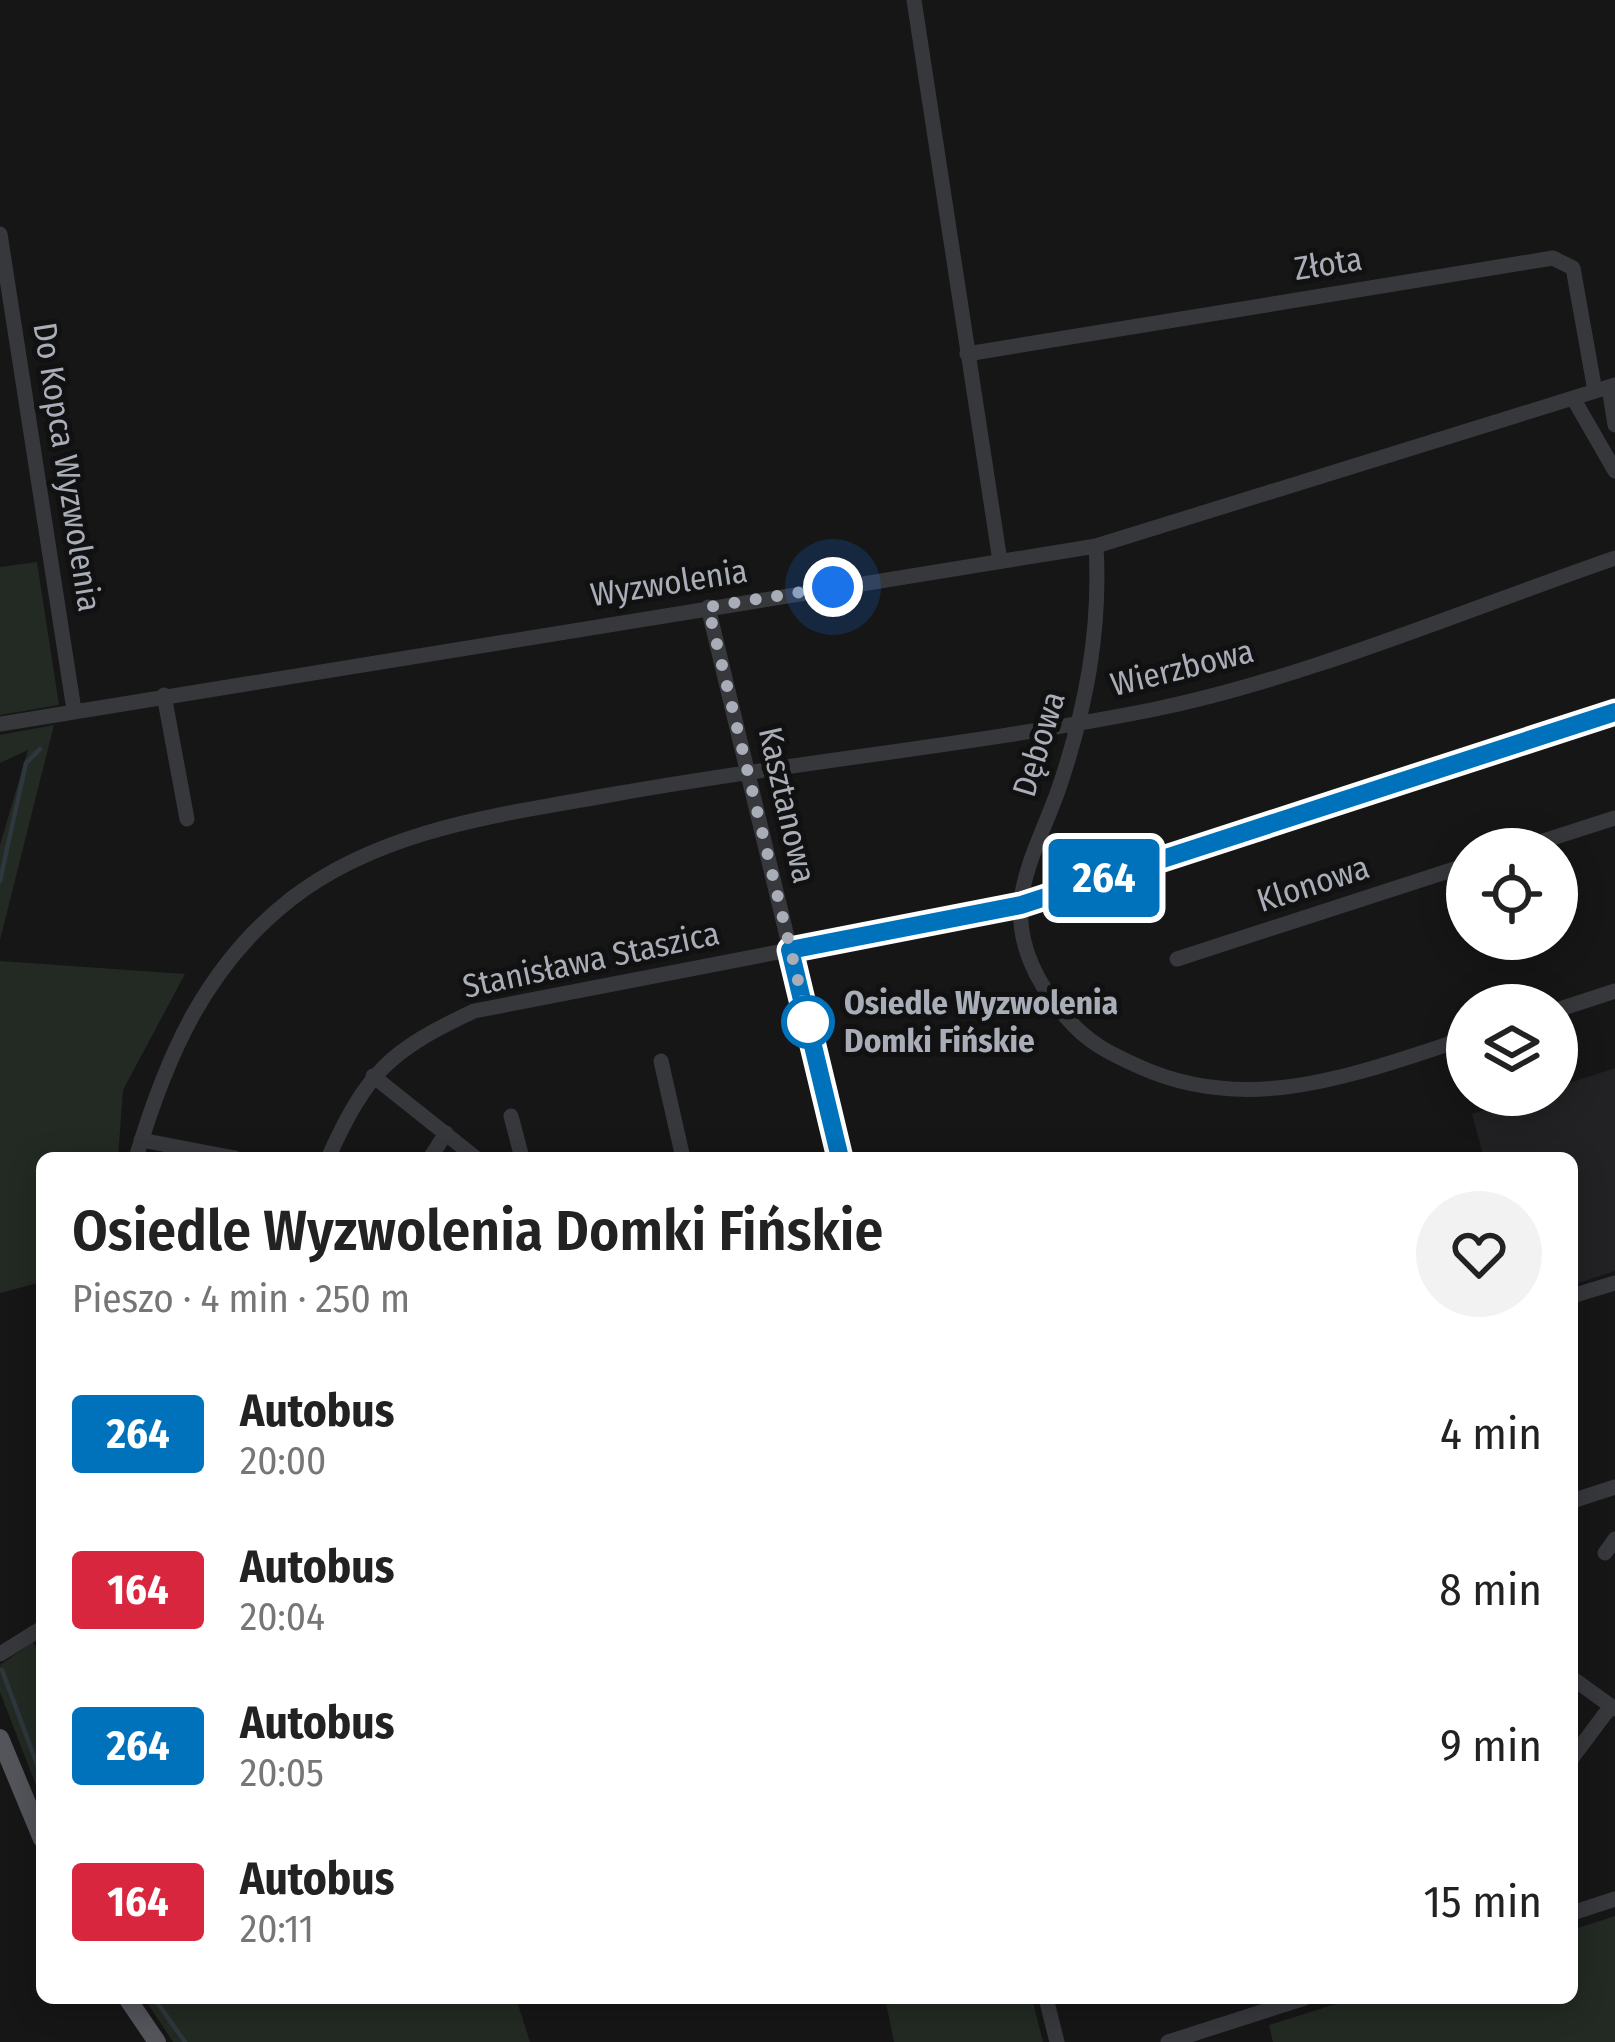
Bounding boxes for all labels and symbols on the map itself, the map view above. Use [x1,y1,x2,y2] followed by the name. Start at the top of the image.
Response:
[1291,239,1365,289] street label: Złota
[24,320,110,614] street label: Do Kopca Wyzwolenia
[588,551,750,615] street label: Wyzwolenia
[803,557,863,617] your location
[1106,631,1258,705] street label: Wierzbowa
[1004,687,1074,801] street label: Dębowa
[750,723,824,887] street label: Kasztanowa
[1035,839,1173,917] line badge: 264
[1252,847,1374,921] street label: Klonowa
[459,913,723,1007] street label: Stanisława Staszica
[844,983,1118,1061] place label: Osiedle Wyzwolenia Domki Fińskie
[783,997,833,1047] marker: Osiedle Wyzwolenia Domki Fińskie

